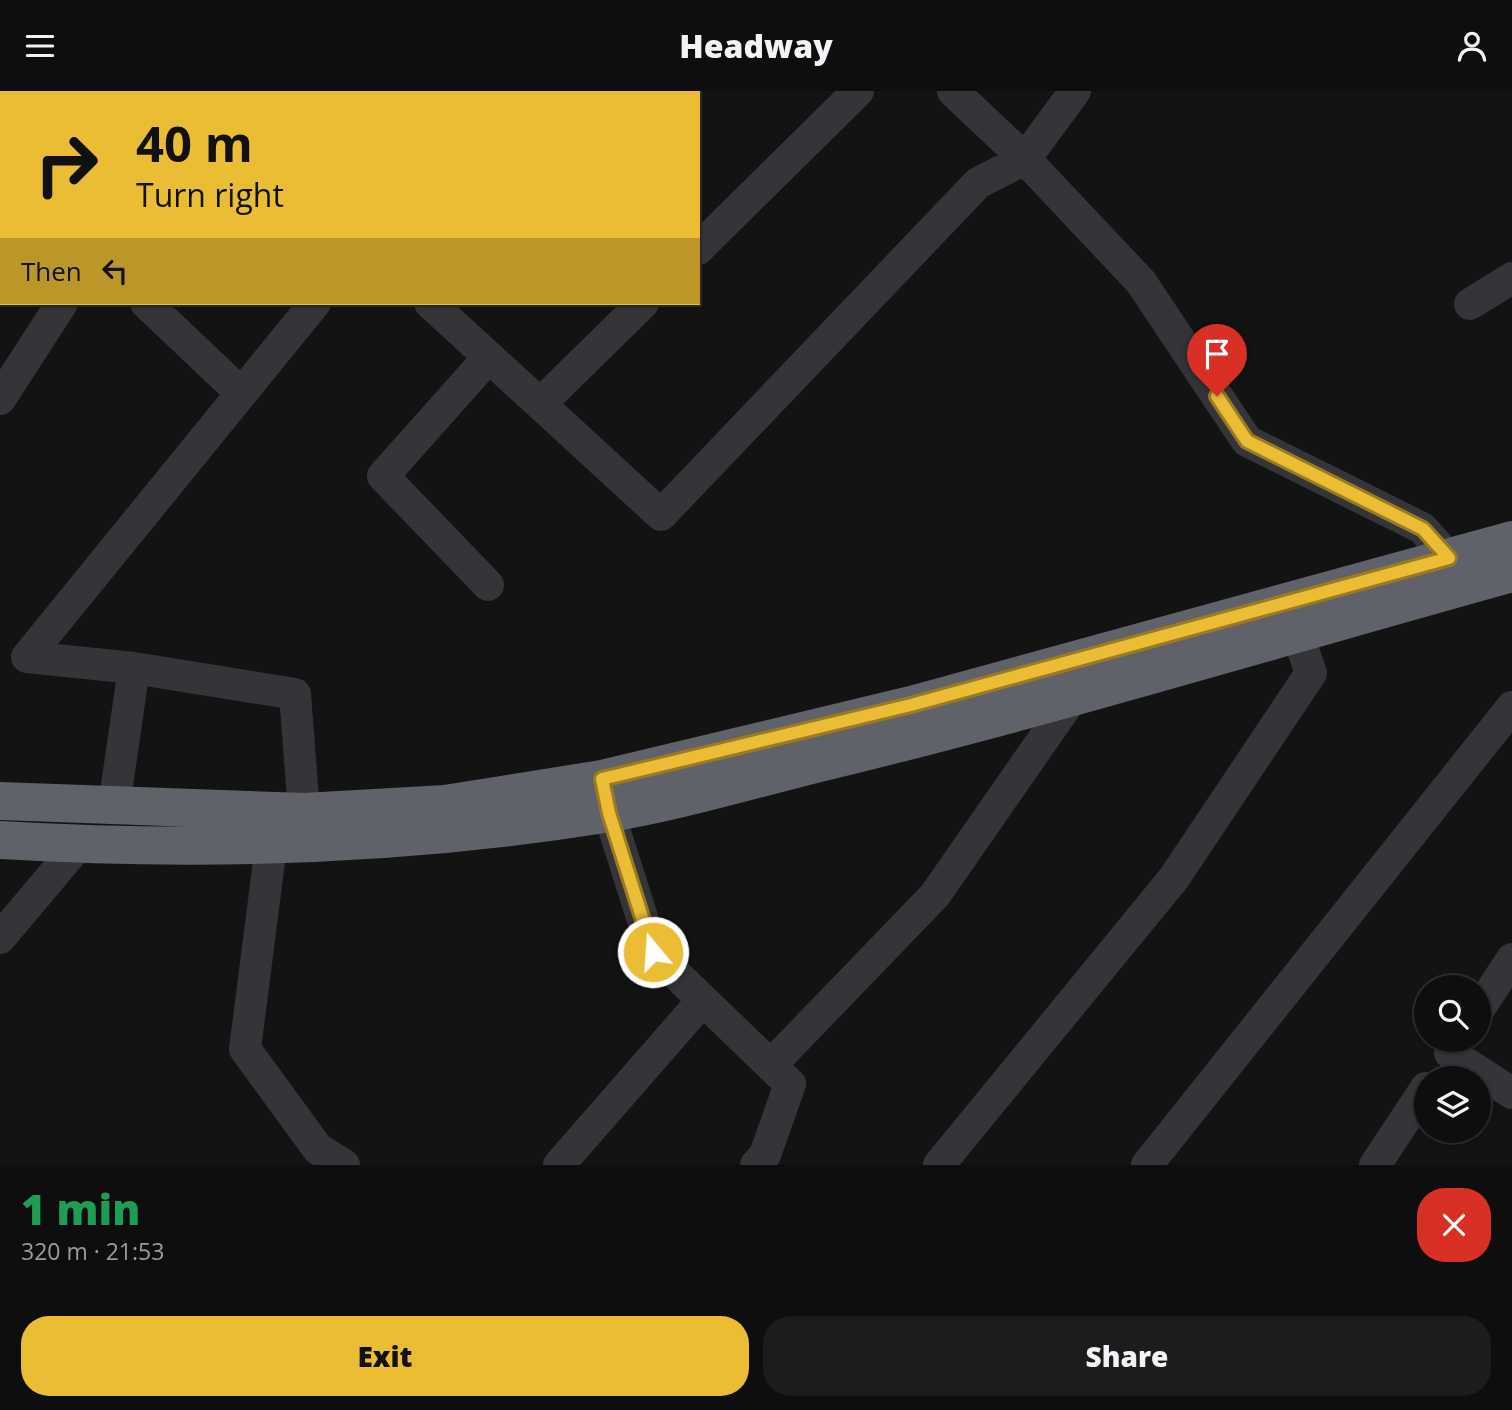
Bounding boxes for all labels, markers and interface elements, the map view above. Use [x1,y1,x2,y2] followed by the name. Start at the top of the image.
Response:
[679,24,833,67] text: Headway
[21,27,59,65] icon: menu
[1453,27,1491,65] icon: person
[136,110,253,176] text: 40 m
[21,119,112,210] icon: right
[136,173,284,216] text: Turn right
[96,252,134,290] icon: left
[21,253,82,289] text: Then
[1187,324,1247,396] pin
[1198,335,1236,373] icon: arrive
[616,915,690,989] position arrow
[1414,975,1491,1143] map controls
[1414,975,1491,1052] button: search
[1414,1066,1491,1143] button: layers
[21,1180,140,1237] text: 1 min
[1417,1188,1491,1262] button: close
[21,1235,164,1267] text: 320 m · 21:53
[21,1316,749,1396] button: Exit
[763,1316,1491,1396] button: Share

